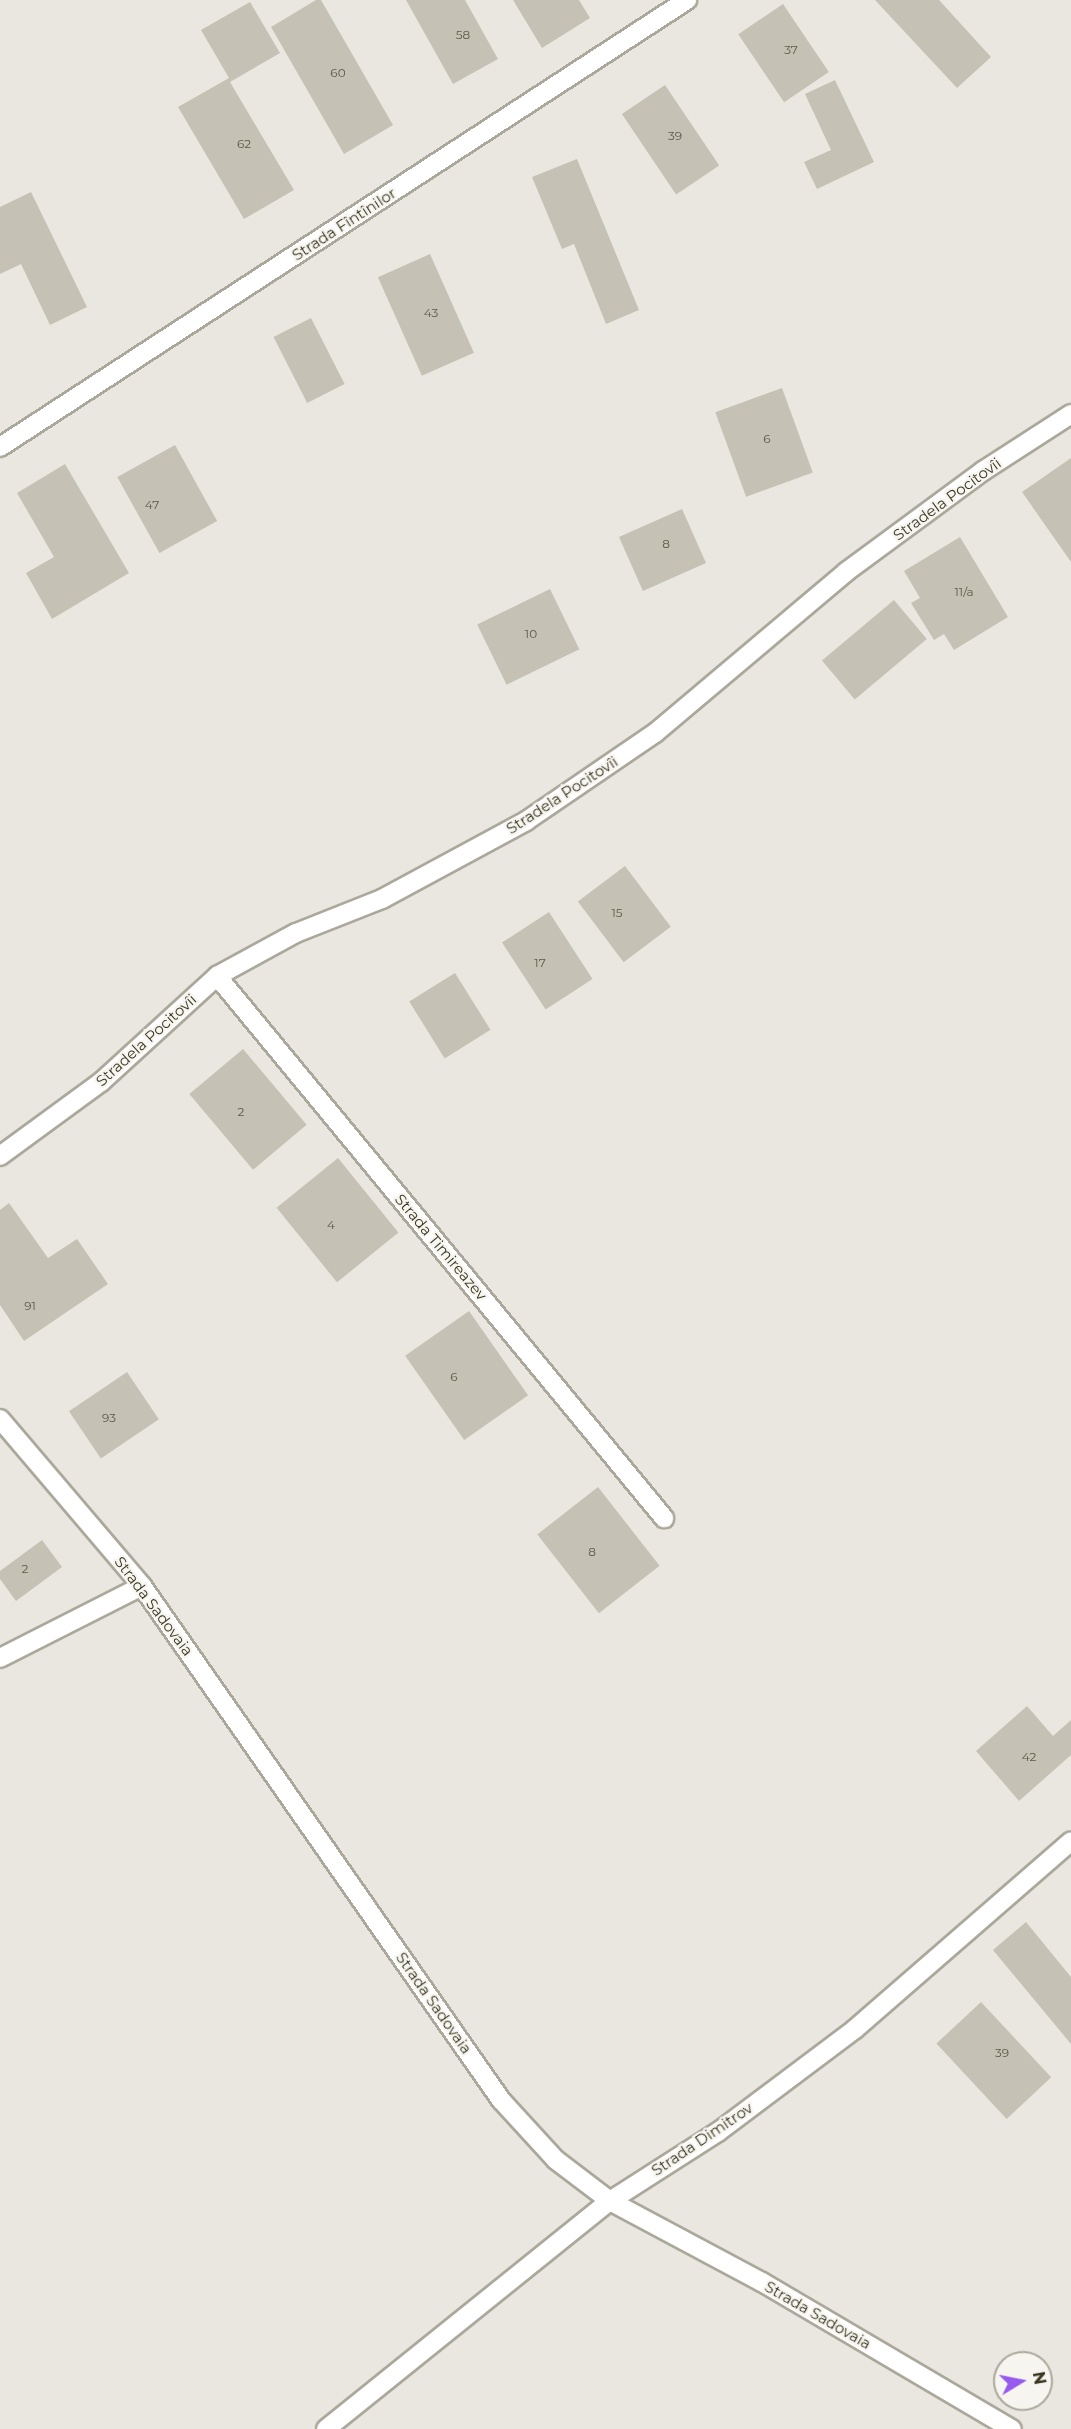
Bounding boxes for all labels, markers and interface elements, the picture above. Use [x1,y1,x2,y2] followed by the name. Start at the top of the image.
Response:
[456,28,470,42] house number: 58
[784,43,798,57] house number: 37
[330,66,346,80] house number: 60
[668,129,682,143] house number: 39
[237,137,251,151] house number: 62
[289,184,399,264] street label: Strada Fîntînilor
[424,306,438,320] house number: 43
[763,432,771,446] house number: 6
[890,454,1004,544] street label: Stradela Pocitovîi
[145,498,159,512] house number: 47
[662,537,670,551] house number: 8
[955,585,973,599] house number: 11/a
[525,627,537,641] house number: 10
[503,752,621,838] street label: Stradela Pocitovîi
[611,906,623,920] house number: 15
[534,956,546,970] house number: 17
[92,990,200,1090] street label: Stradela Pocitovîi
[238,1105,244,1119] house number: 2
[391,1190,491,1304] street label: Strada Timireazev
[327,1218,335,1232] house number: 4
[24,1299,36,1313] house number: 91
[450,1370,458,1384] house number: 6
[102,1411,116,1425] house number: 93
[588,1545,596,1559] house number: 8
[111,1553,197,1659] street label: Strada Sadovaia
[22,1562,28,1576] house number: 2
[1022,1750,1036,1764] house number: 42
[392,1949,476,2057] street label: Strada Sadovaia
[995,2046,1009,2060] house number: 39
[648,2099,756,2179] street label: Strada Dimitrov
[762,2277,874,2353] street label: Strada Sadovaia
[993,2351,1053,2411] north arrow
[1029,2370,1050,2386] text: N

